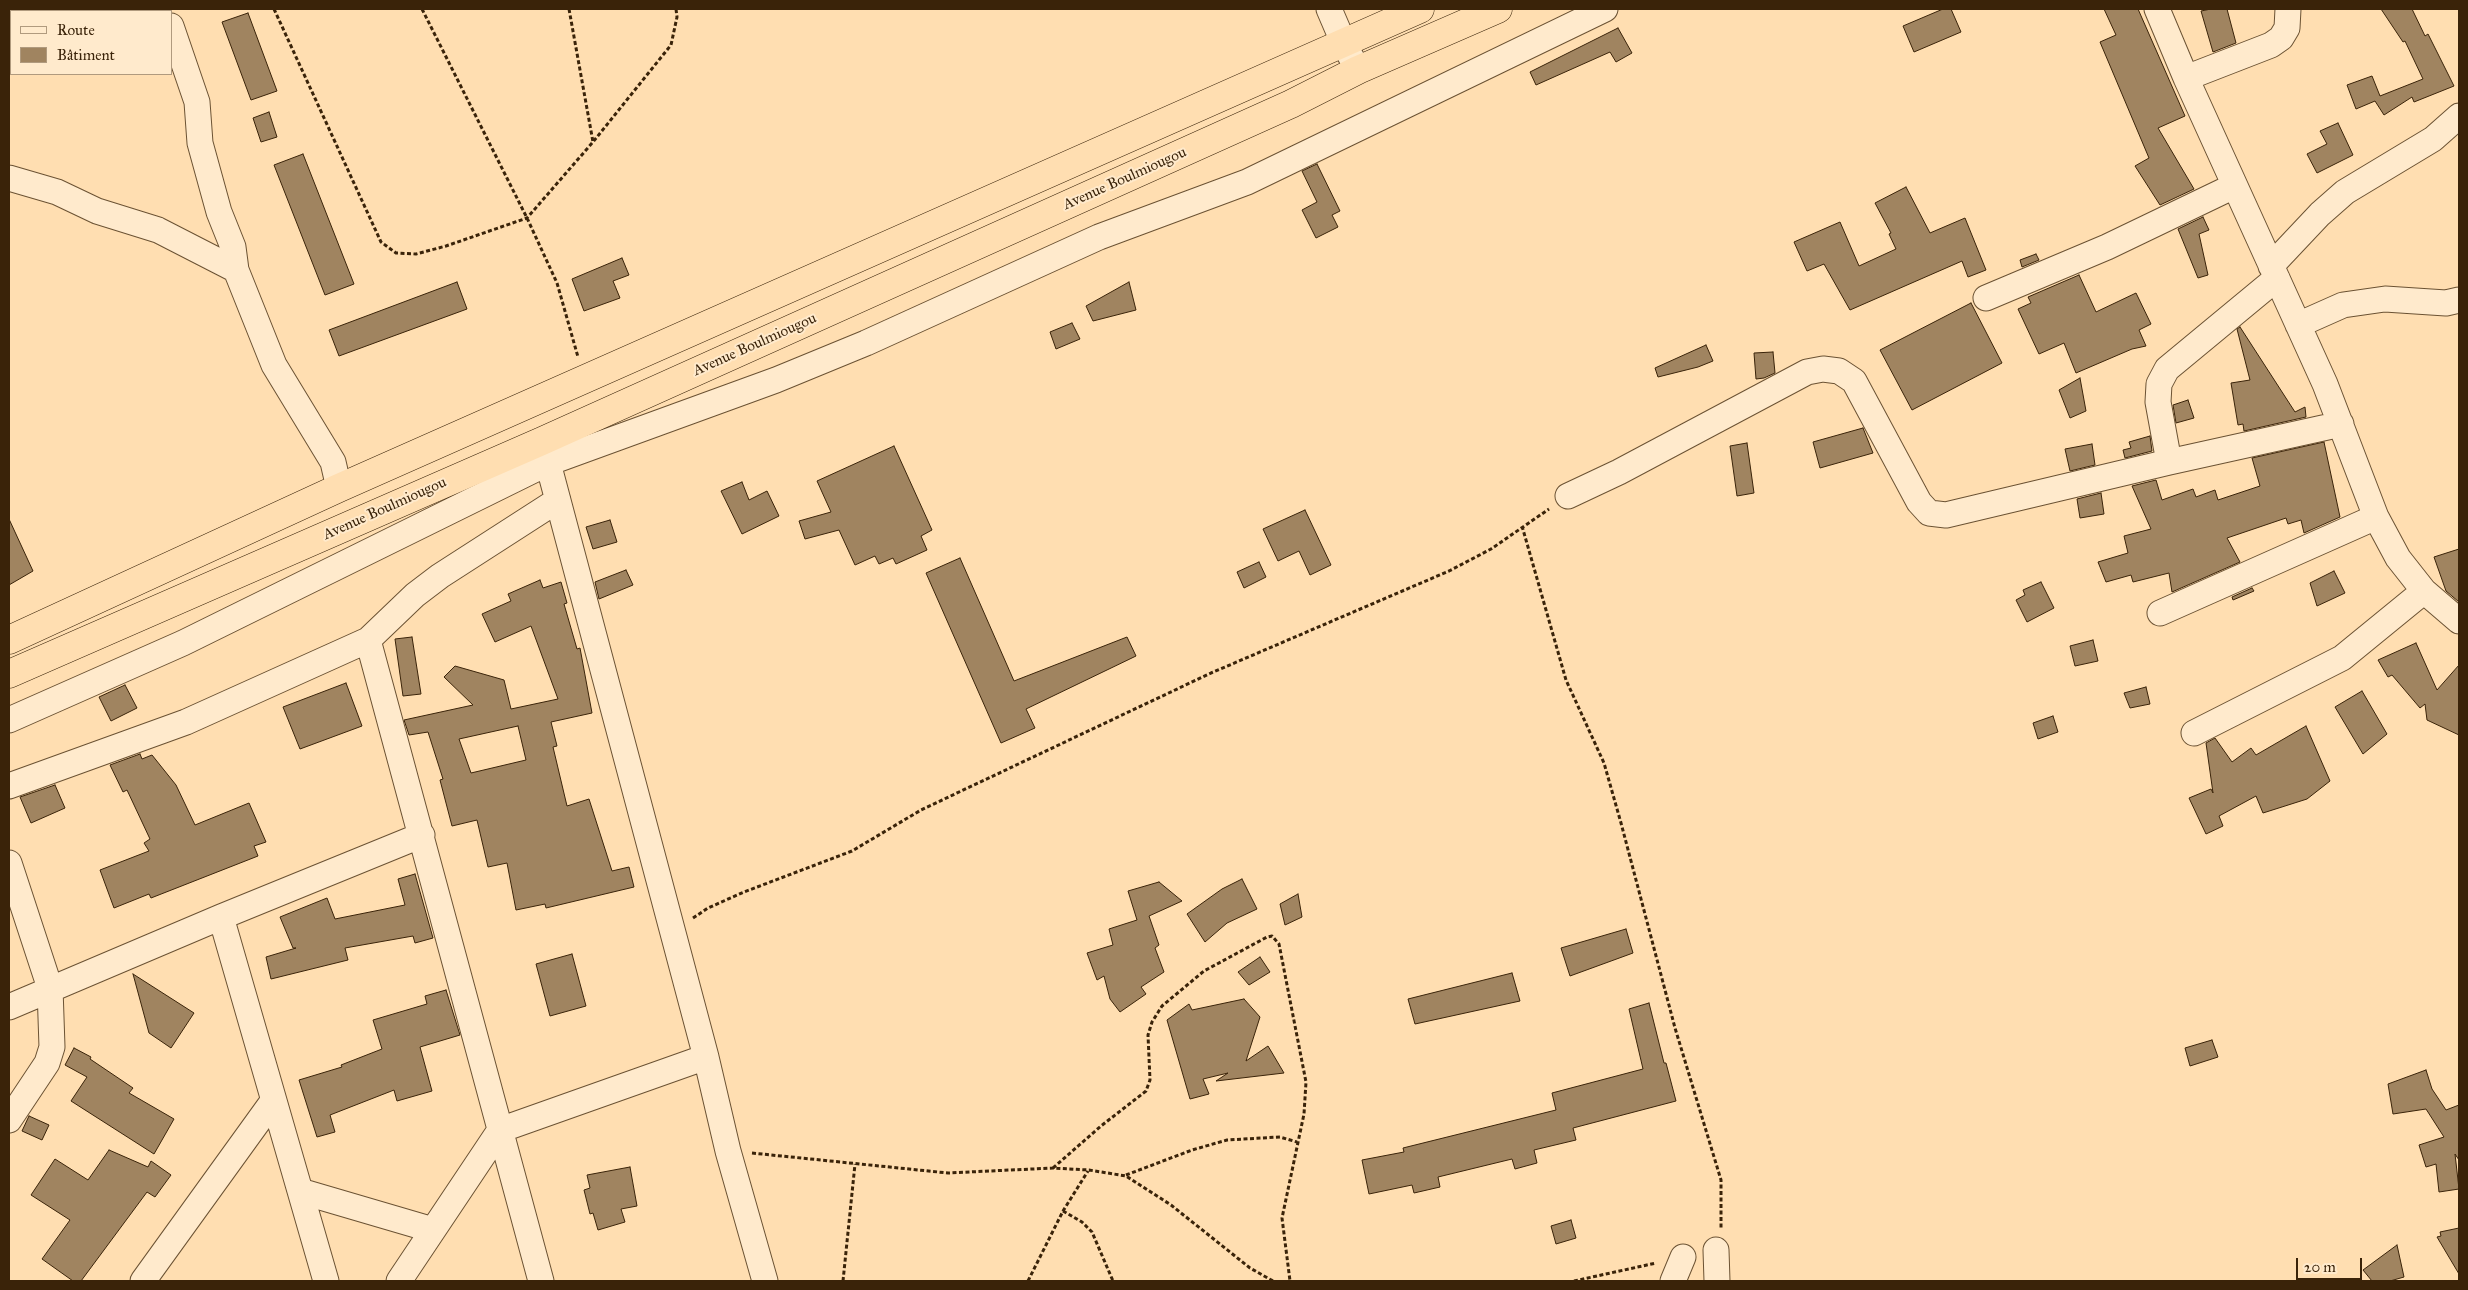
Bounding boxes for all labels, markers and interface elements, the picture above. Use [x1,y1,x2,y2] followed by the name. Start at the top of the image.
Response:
[10,10,172,75] legend
[57,21,95,39] text: Route
[57,46,115,64] text: Bâtiment
[1061,144,1189,214] street label: Avenue Boulmiougou
[691,310,819,380] street label: Avenue Boulmiougou
[321,474,449,544] street label: Avenue Boulmiougou
[2298,1248,2364,1280] scale bar
[2304,1258,2336,1276] text: 20 m

